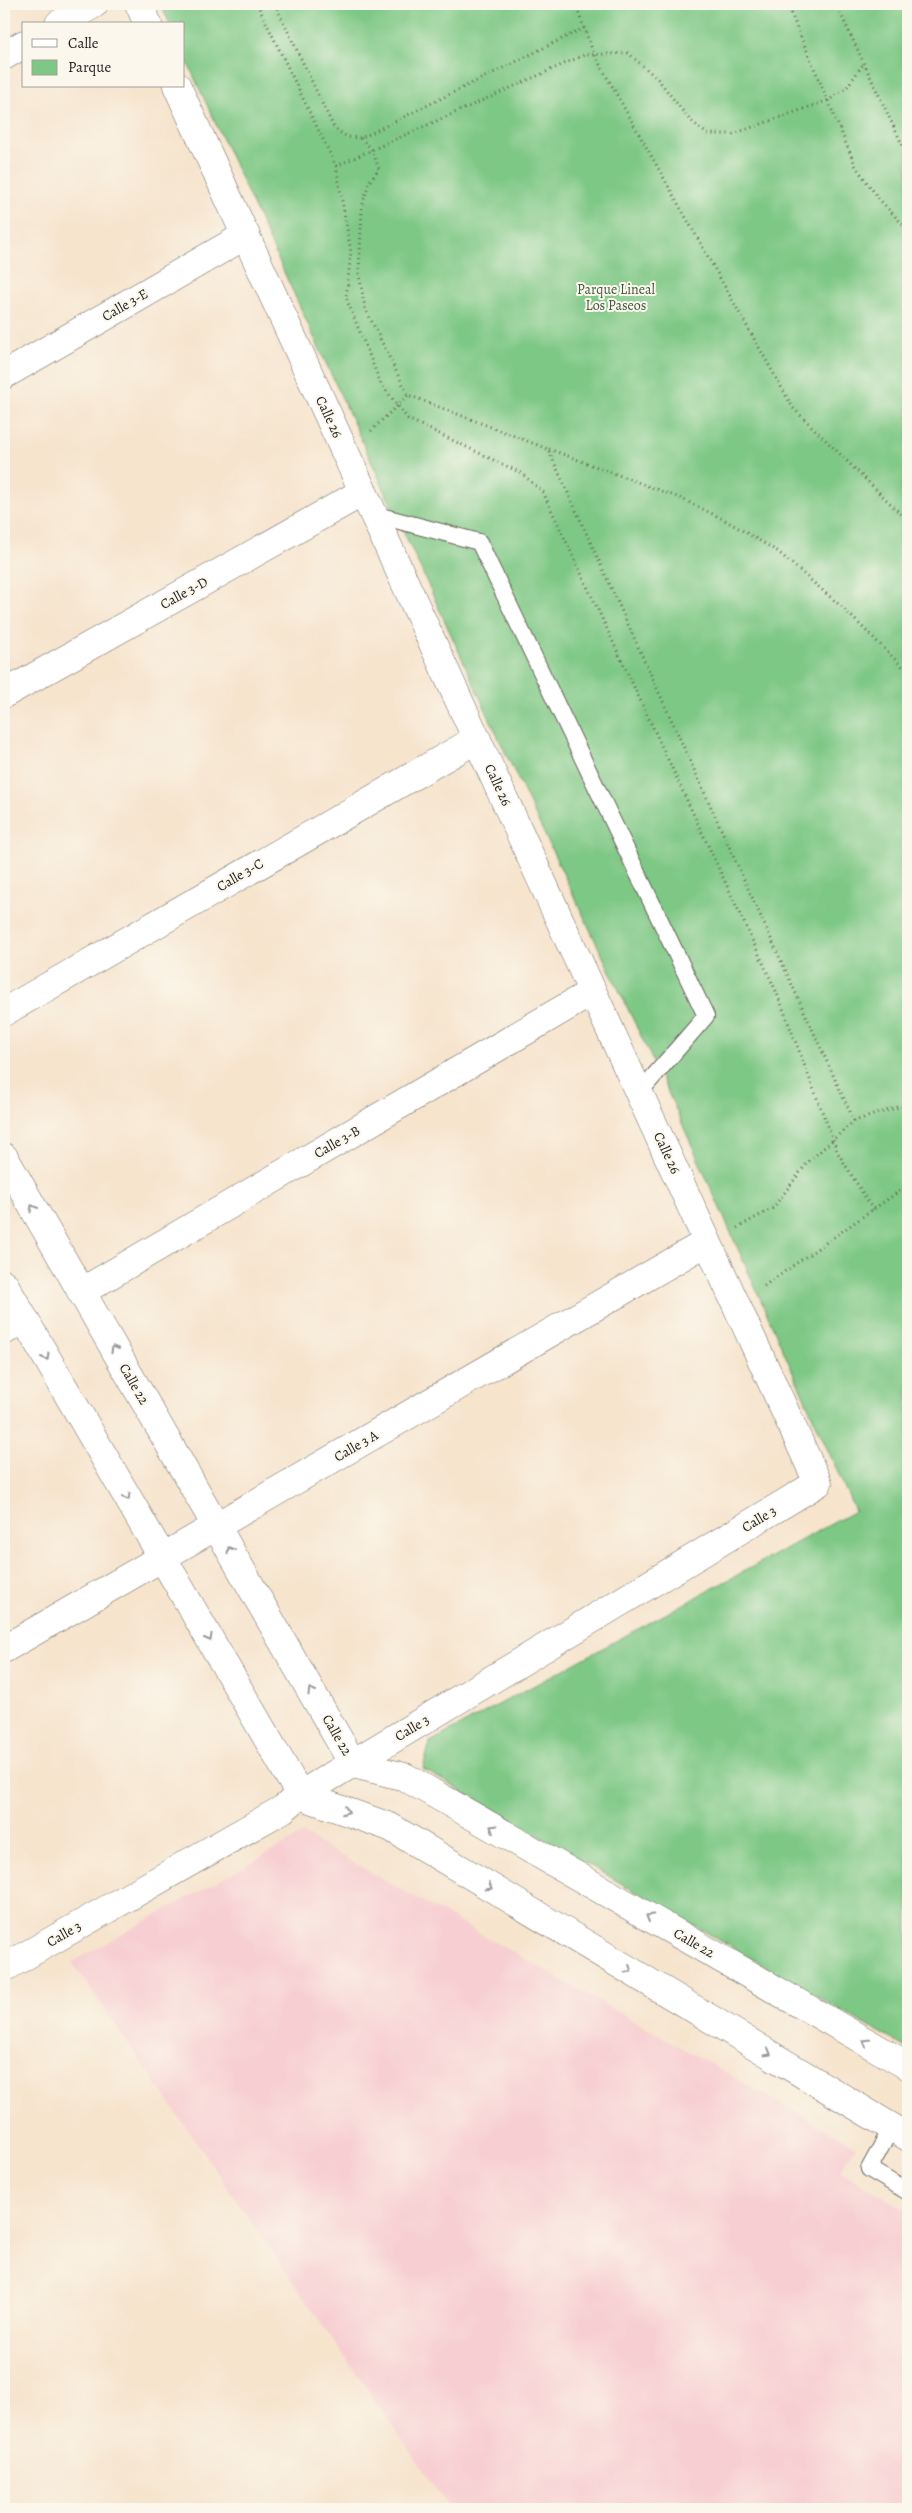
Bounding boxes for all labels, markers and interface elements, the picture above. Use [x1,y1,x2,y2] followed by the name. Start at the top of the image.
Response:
[22,22,185,88] legend
[68,33,99,53] text: Calle
[68,57,111,77] text: Parque
[577,280,656,315] park label: Parque Lineal Los Paseos
[99,284,151,326] street label: Calle 3-E
[311,393,347,441] street label: Calle 26
[157,572,211,614] street label: Calle 3-D
[480,761,516,809] street label: Calle 26
[213,854,267,896] street label: Calle 3-C
[310,1121,364,1163] street label: Calle 3-B
[649,1129,685,1177] street label: Calle 26
[30,1204,40,1213] one-way arrow
[111,1345,121,1354] one-way arrow
[39,1351,49,1360] one-way arrow
[115,1360,154,1408] street label: Calle 22
[330,1425,382,1466] street label: Calle 3 A
[121,1492,131,1501] one-way arrow
[738,1501,780,1537] street label: Calle 3
[227,1547,237,1556] one-way arrow
[203,1632,213,1641] one-way arrow
[308,1687,318,1696] one-way arrow
[391,1710,433,1746] street label: Calle 3
[318,1711,357,1759] street label: Calle 22
[341,1805,350,1815] one-way arrow
[489,1824,498,1834] one-way arrow
[484,1880,493,1890] one-way arrow
[646,1914,655,1924] one-way arrow
[43,1916,85,1951] street label: Calle 3
[670,1924,718,1963] street label: Calle 22
[623,1963,632,1973] one-way arrow
[862,2038,871,2048] one-way arrow
[763,2047,772,2057] one-way arrow

